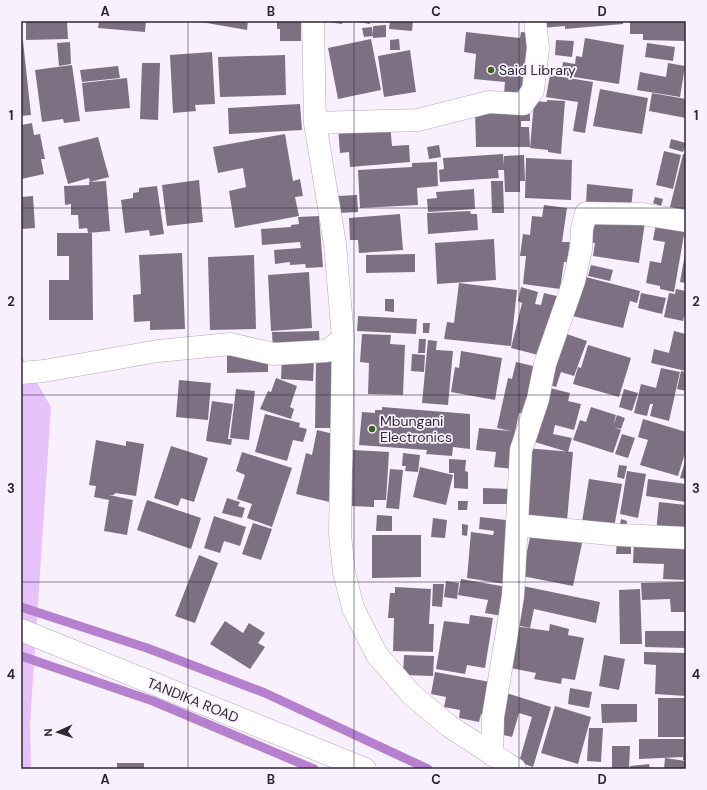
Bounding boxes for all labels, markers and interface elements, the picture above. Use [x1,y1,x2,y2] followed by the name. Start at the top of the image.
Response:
[100,3,110,20] text: A
[267,3,275,20] text: B
[431,3,441,20] text: C
[597,3,607,20] text: D
[499,61,576,79] place label: Said Library
[486,65,496,75] marker: Said Library
[9,107,13,124] text: 1
[694,107,698,124] text: 1
[7,293,15,310] text: 2
[692,293,700,310] text: 2
[380,412,452,446] place label: Mbungani Electronics
[367,424,377,434] marker: Mbungani Electronics
[7,480,15,497] text: 3
[692,480,700,497] text: 3
[7,666,15,683] text: 4
[692,666,700,683] text: 4
[145,673,241,727] street label: TANDIKA ROAD
[38,712,78,752] north arrow
[41,728,55,737] text: N
[100,771,110,788] text: A
[267,771,275,788] text: B
[431,771,441,788] text: C
[597,771,607,788] text: D

